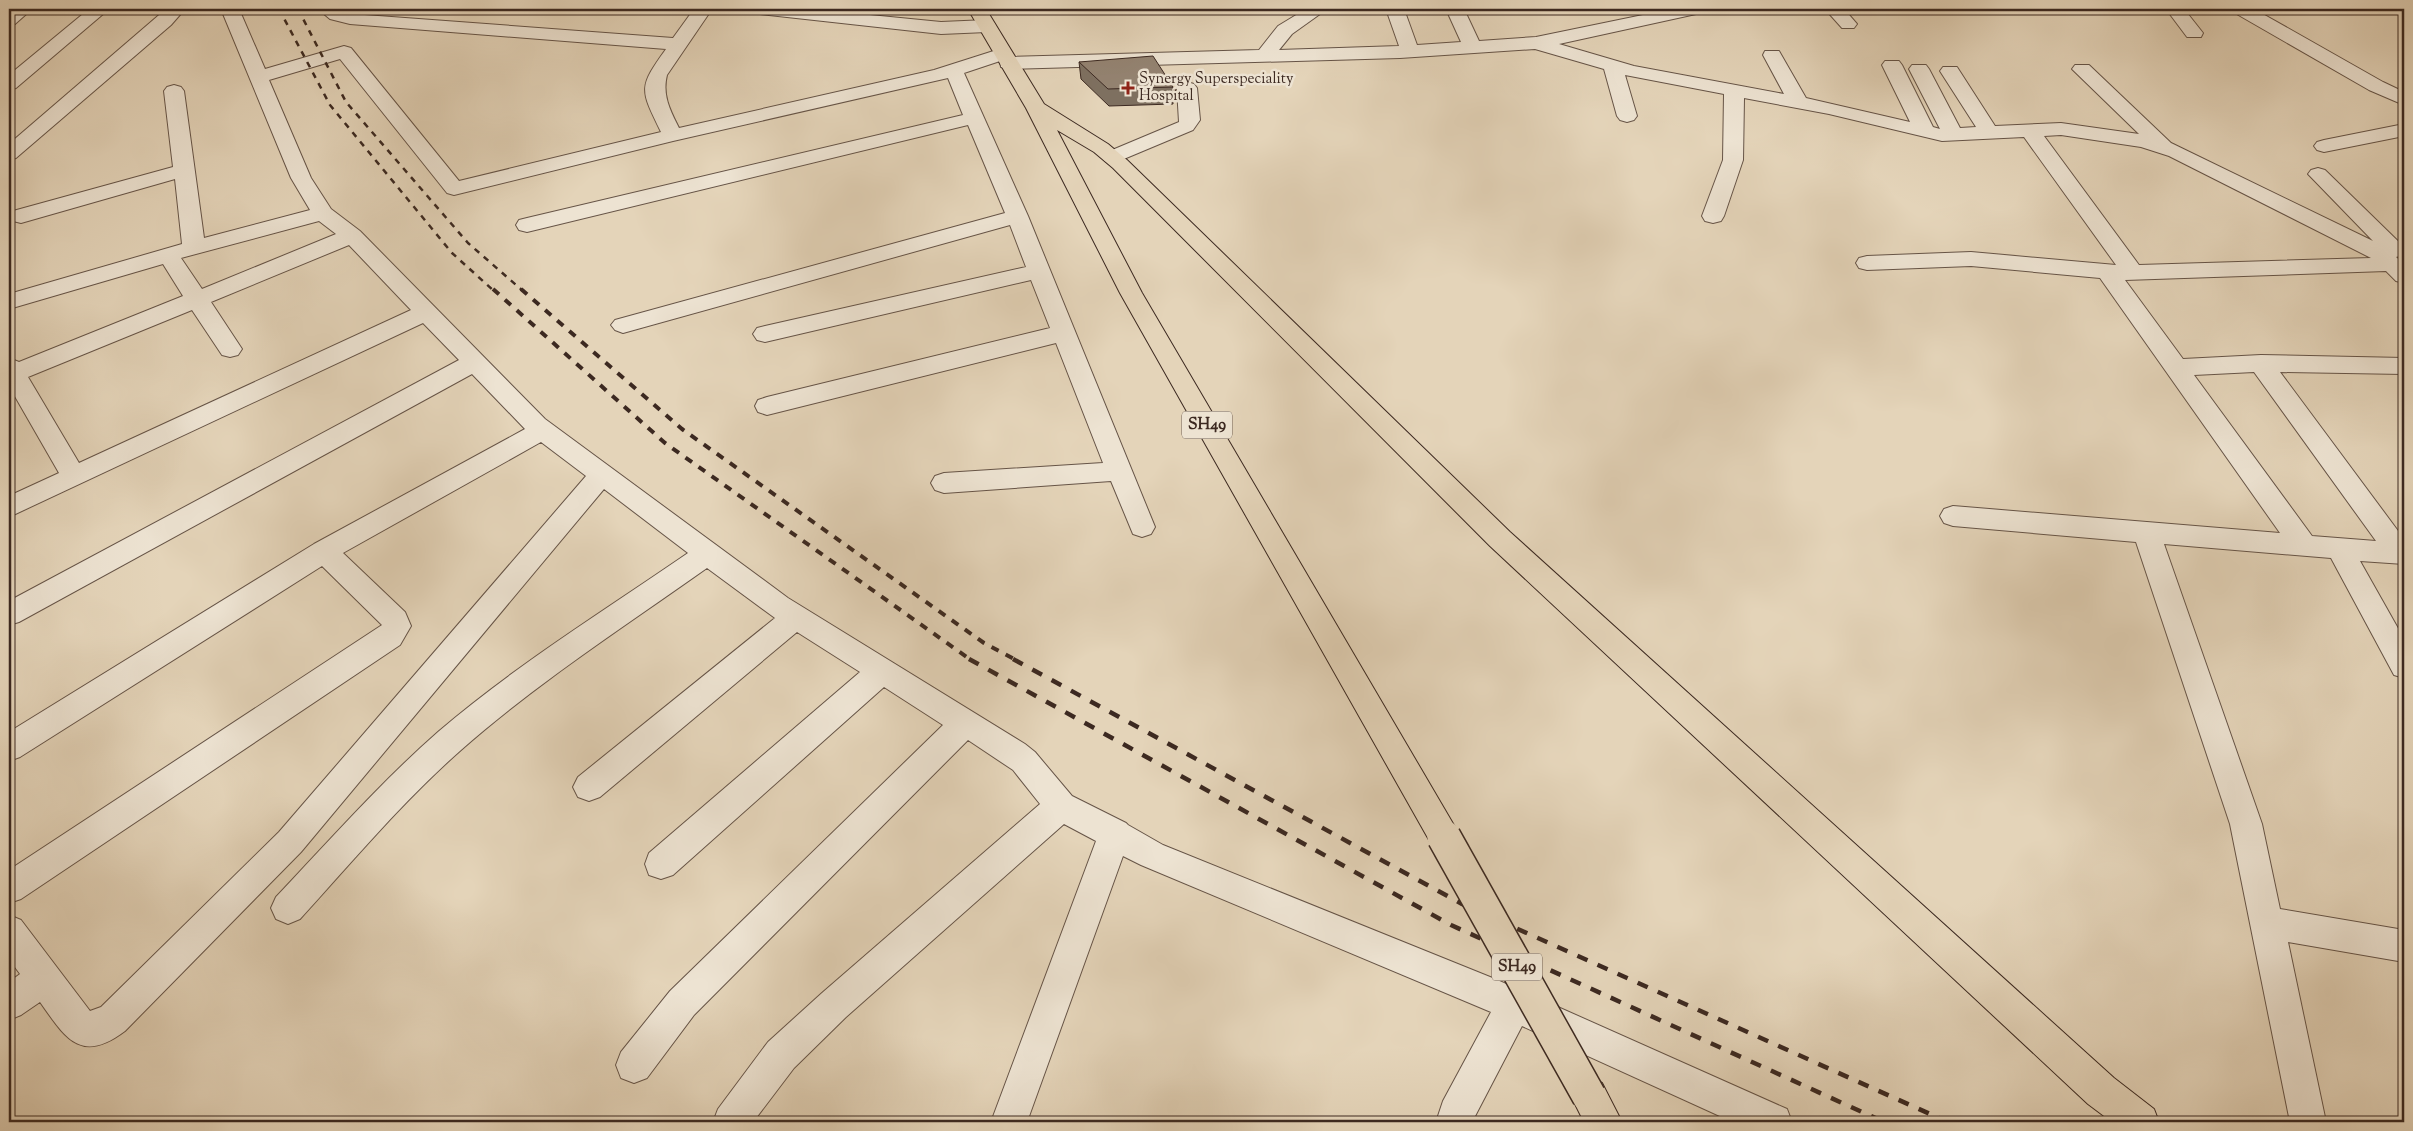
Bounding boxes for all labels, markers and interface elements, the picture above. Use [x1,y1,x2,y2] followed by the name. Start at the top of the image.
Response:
[1139,69,1294,107] place label: Synergy Superspeciality Hospital
[1121,81,1135,95] marker: Synergy Superspeciality Hospital
[1182,412,1232,438] road number: SH49
[1492,954,1542,980] road number: SH49

